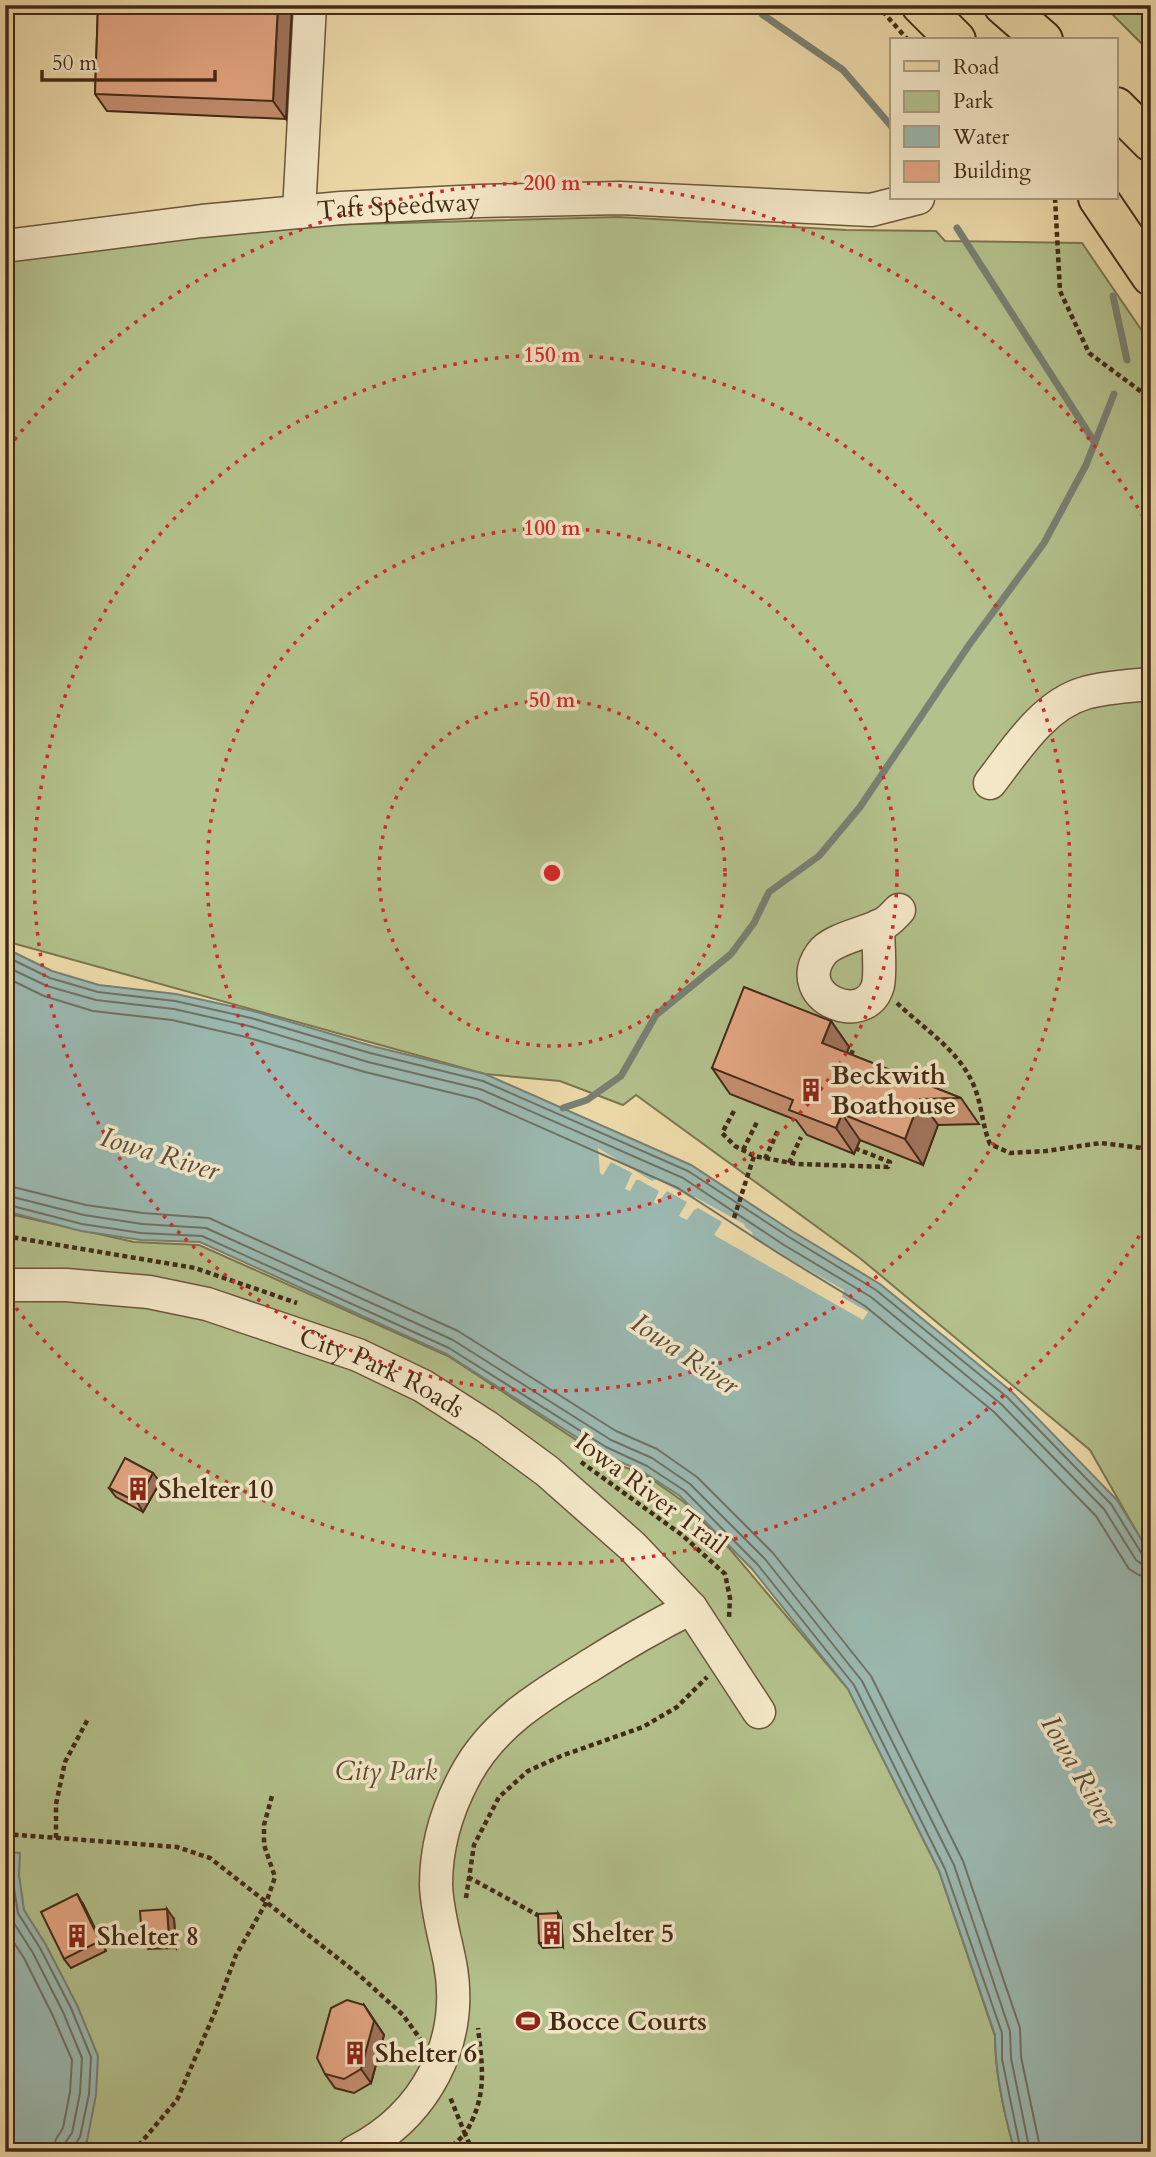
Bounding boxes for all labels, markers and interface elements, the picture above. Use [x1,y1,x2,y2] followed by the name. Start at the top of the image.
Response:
[42,38,215,82] scale bar
[890,38,1118,200] legend
[52,49,97,78] text: 50 m
[953,53,999,82] text: Road
[953,87,994,116] text: Park
[952,123,1009,152] text: Water
[953,157,1031,186] text: Building
[523,169,581,198] text: 200 m
[315,183,482,228] street label: Taft Speedway
[523,341,581,370] text: 150 m
[523,514,581,543] text: 100 m
[529,686,576,715] text: 50 m
[540,861,564,885] centre of rings
[831,1058,956,1123] place label: Beckwith Boathouse
[797,1076,825,1104] building icon: Beckwith Boathouse
[96,1118,225,1190] water label: Iowa River
[624,1304,747,1404] water label: Iowa River
[295,1319,472,1426] street label: City Park Roads
[568,1424,735,1562] street label: Iowa River Trail
[158,1472,274,1507] place label: Shelter 10
[124,1475,152,1503] building icon: Shelter 10
[1032,1709,1126,1834] water label: Iowa River
[335,1754,437,1789] park label: City Park
[572,1916,674,1951] place label: Shelter 5
[97,1919,199,1954] place label: Shelter 8
[538,1919,566,1947] building icon: Shelter 5
[63,1922,91,1950] building icon: Shelter 8
[548,2004,707,2039] place label: Bocce Courts
[514,2007,542,2035] sports icon: Bocce Courts
[375,2036,477,2071] place label: Shelter 6
[341,2039,369,2067] building icon: Shelter 6

